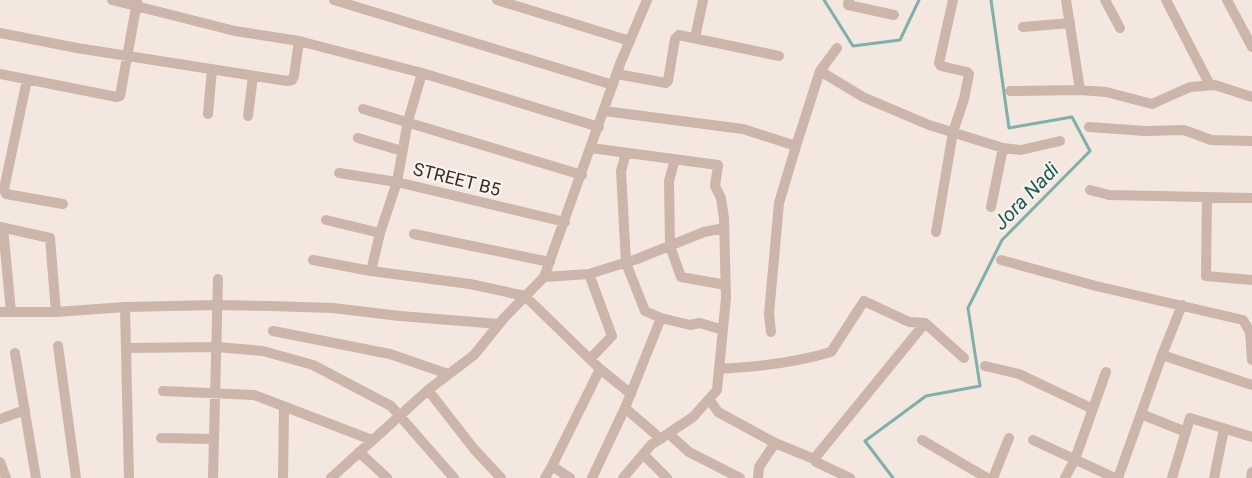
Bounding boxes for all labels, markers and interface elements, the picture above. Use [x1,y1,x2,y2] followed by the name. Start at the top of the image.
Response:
[988,157,1064,234] water label: Jora Nadi
[411,158,503,200] street label: STREET B5

